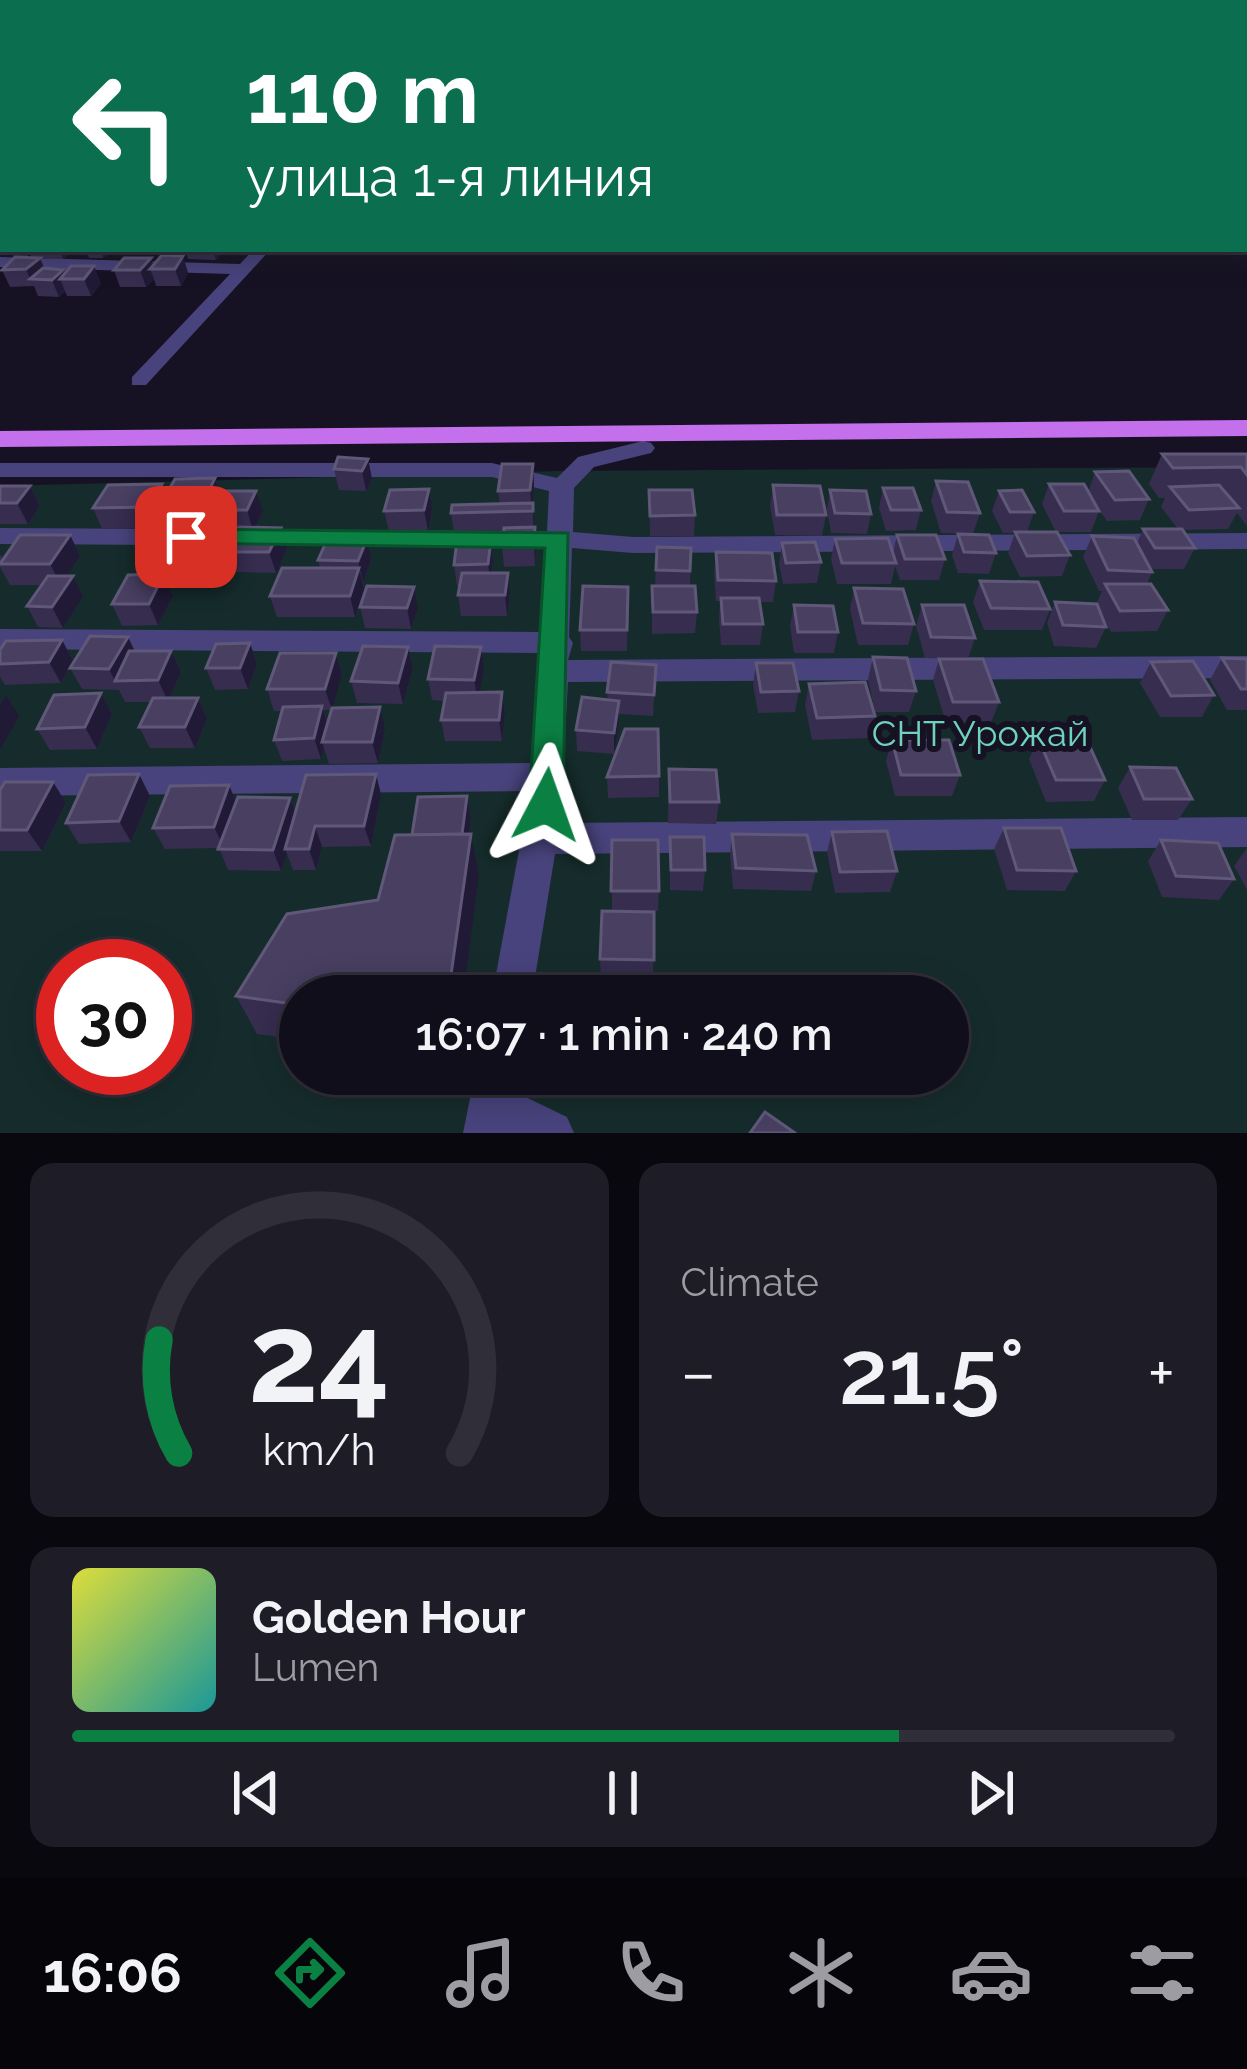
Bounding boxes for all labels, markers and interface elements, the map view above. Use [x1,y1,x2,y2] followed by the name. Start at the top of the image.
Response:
[246,44,479,143] text: 110 m
[48,48,204,204] icon: left
[246,145,654,209] text: улица 1-я линия
[135,486,237,588] pin
[153,504,219,570] icon: arrive
[872,712,1088,754] park label: СНТ Урожай
[483,742,609,868] position arrow
[36,939,192,1095] speed limit sign: 30
[416,1008,832,1061] text: 16:07 · 1 min · 240 m
[681,1259,819,1305] text: Climate
[248,1285,390,1431] text: 24
[839,1319,1025,1425] text: 21.5°
[681,1334,716,1411] text: −
[1148,1334,1175,1411] text: +
[263,1425,376,1475] text: km/h
[252,1591,526,1644] text: Golden Hour
[252,1644,379,1690] text: Lumen
[223,1760,289,1826] icon: previous
[590,1760,656,1826] icon: pause
[958,1760,1024,1826] icon: next
[268,1931,352,2015] icon: directions
[439,1931,523,2015] icon: music
[609,1931,693,2015] icon: phone
[779,1931,863,2015] icon: climate
[949,1931,1033,2015] icon: car
[1120,1931,1204,2015] icon: filters
[43,1941,182,2005] text: 16:06

